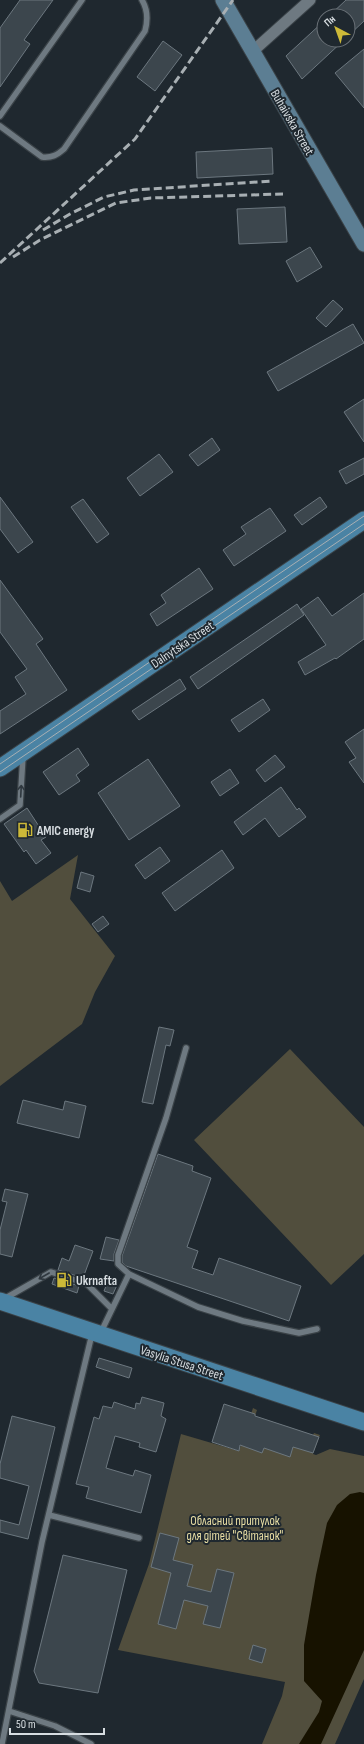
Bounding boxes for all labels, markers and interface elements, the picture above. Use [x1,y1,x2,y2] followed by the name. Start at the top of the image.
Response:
[316,8,356,48] north arrow
[321,12,338,29] text: Пн
[267,87,317,158] street label: Buhaivska Street
[148,618,217,672] street label: Dalnytska Street
[17,785,25,798] one-way arrow
[16,821,34,839] fuel station icon: AMIC energy
[36,823,95,839] place label: AMIC energy
[55,1271,73,1289] fuel station icon: Ukrnafta
[38,1272,50,1280] one-way arrow
[76,1273,117,1289] place label: Ukrnafta
[138,1342,225,1384] street label: Vasylia Stusa Street
[187,1513,284,1544] park label: Обласний притулок для дітей "Світанок"
[10,1710,104,1736] scale bar
[16,1717,36,1732] text: 50 m

